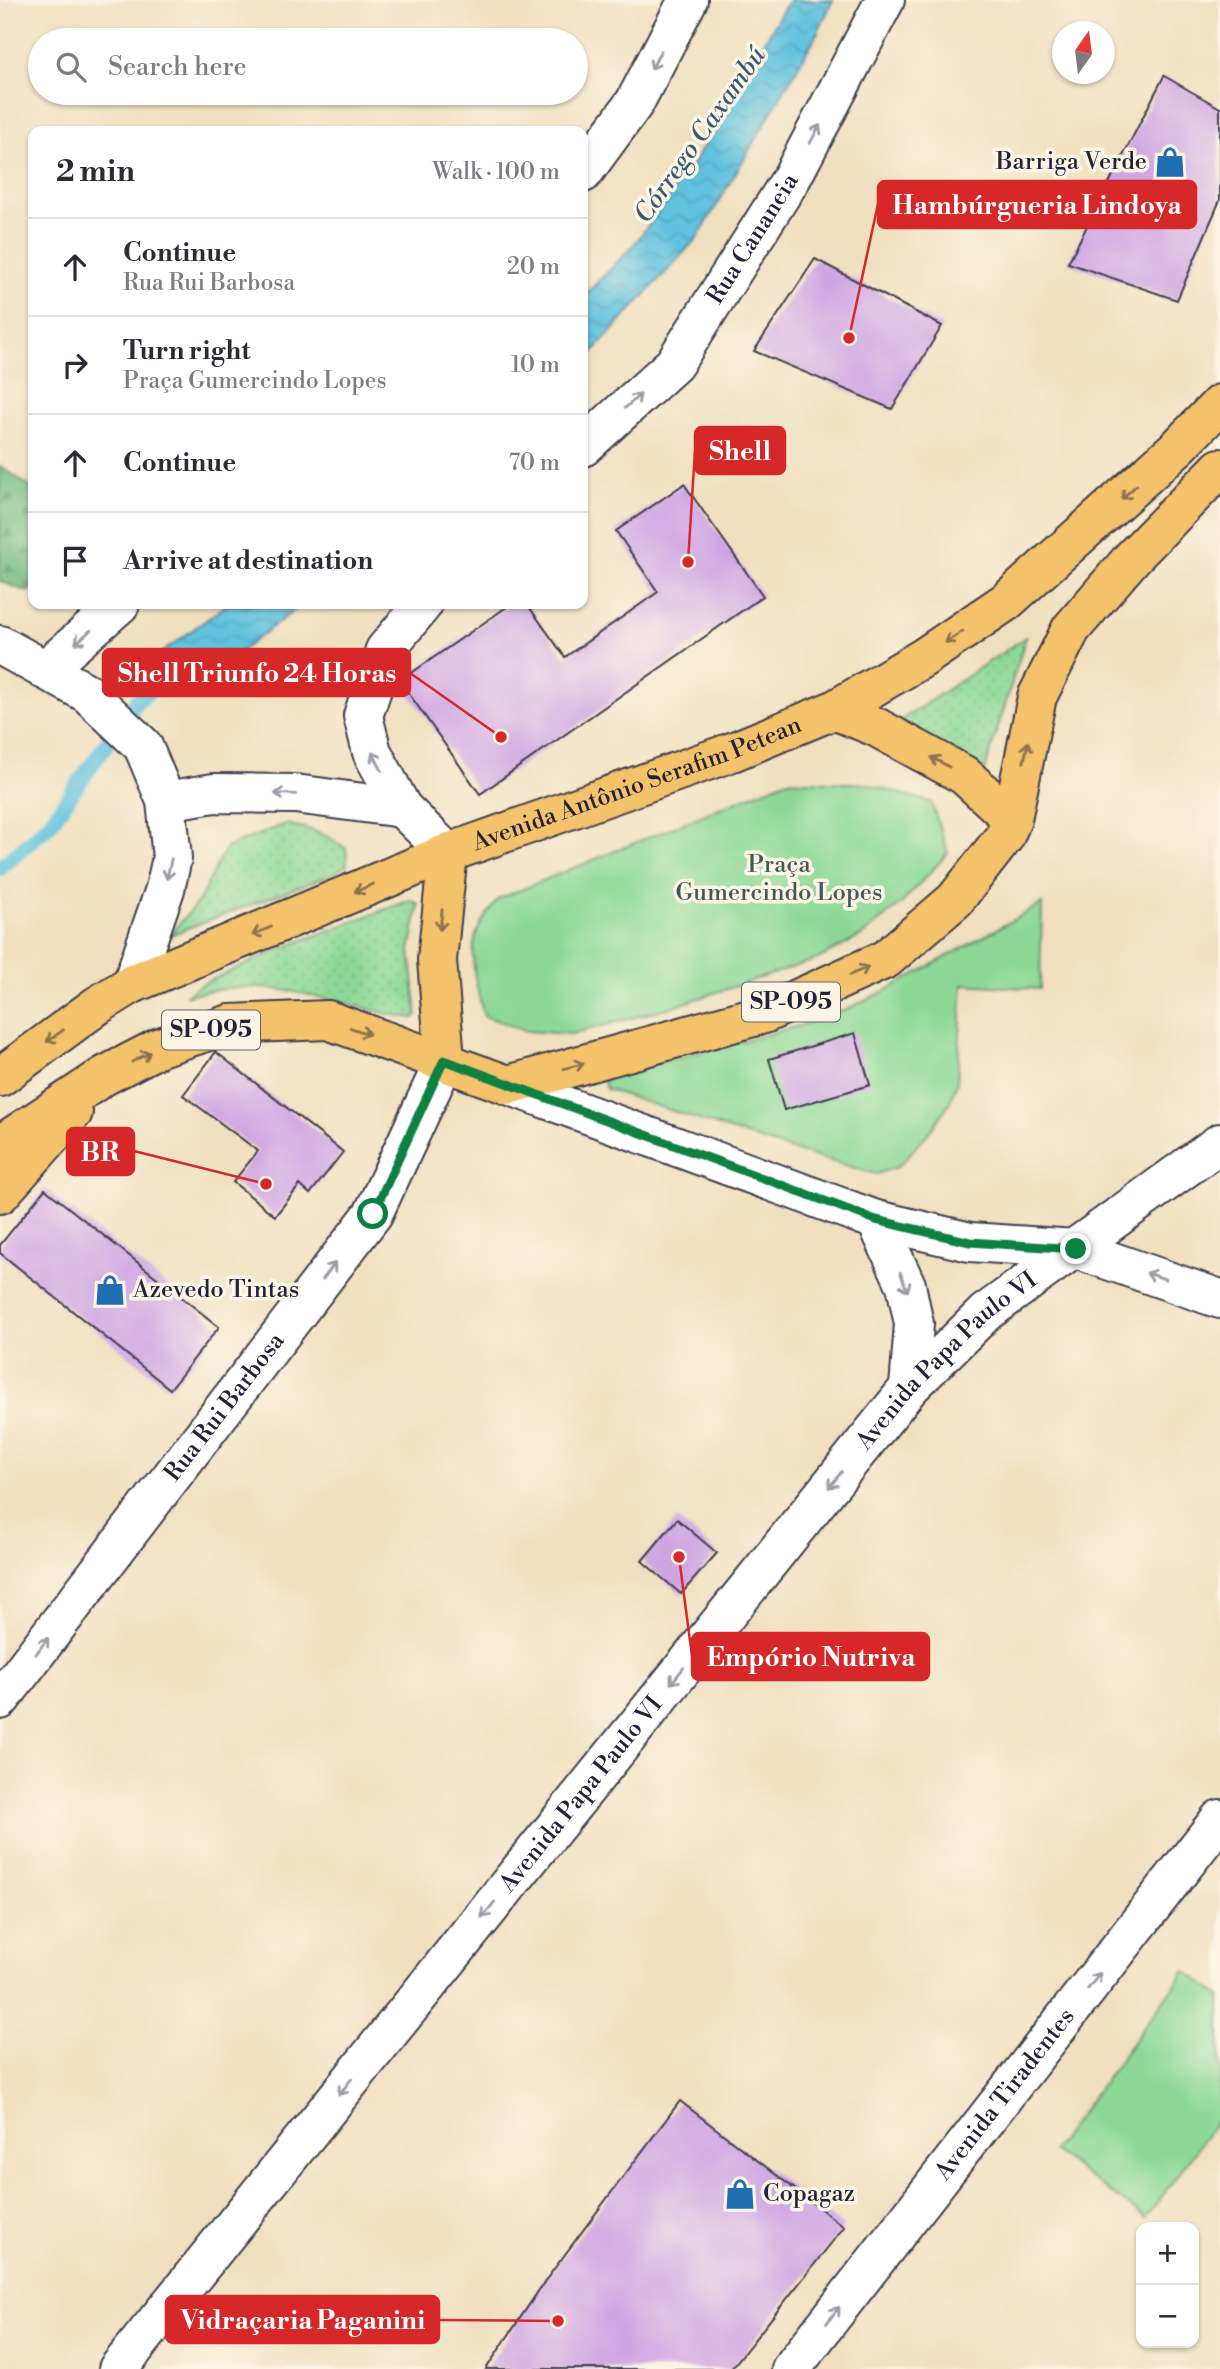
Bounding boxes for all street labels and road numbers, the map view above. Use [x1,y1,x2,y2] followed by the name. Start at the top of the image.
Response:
[701,167,806,310] street label: Rua Cananeia
[468,710,806,858] street label: Avenida Antônio Serafim Petean
[742,982,840,1021] road number: SP-095
[162,1010,260,1050] road number: SP-095
[849,1265,1043,1457] street label: Avenida Papa Paulo VI
[158,1326,292,1488] street label: Rua Rui Barbosa
[493,1690,669,1899] street label: Avenida Papa Paulo VI
[928,2003,1081,2187] street label: Avenida Tiradentes

